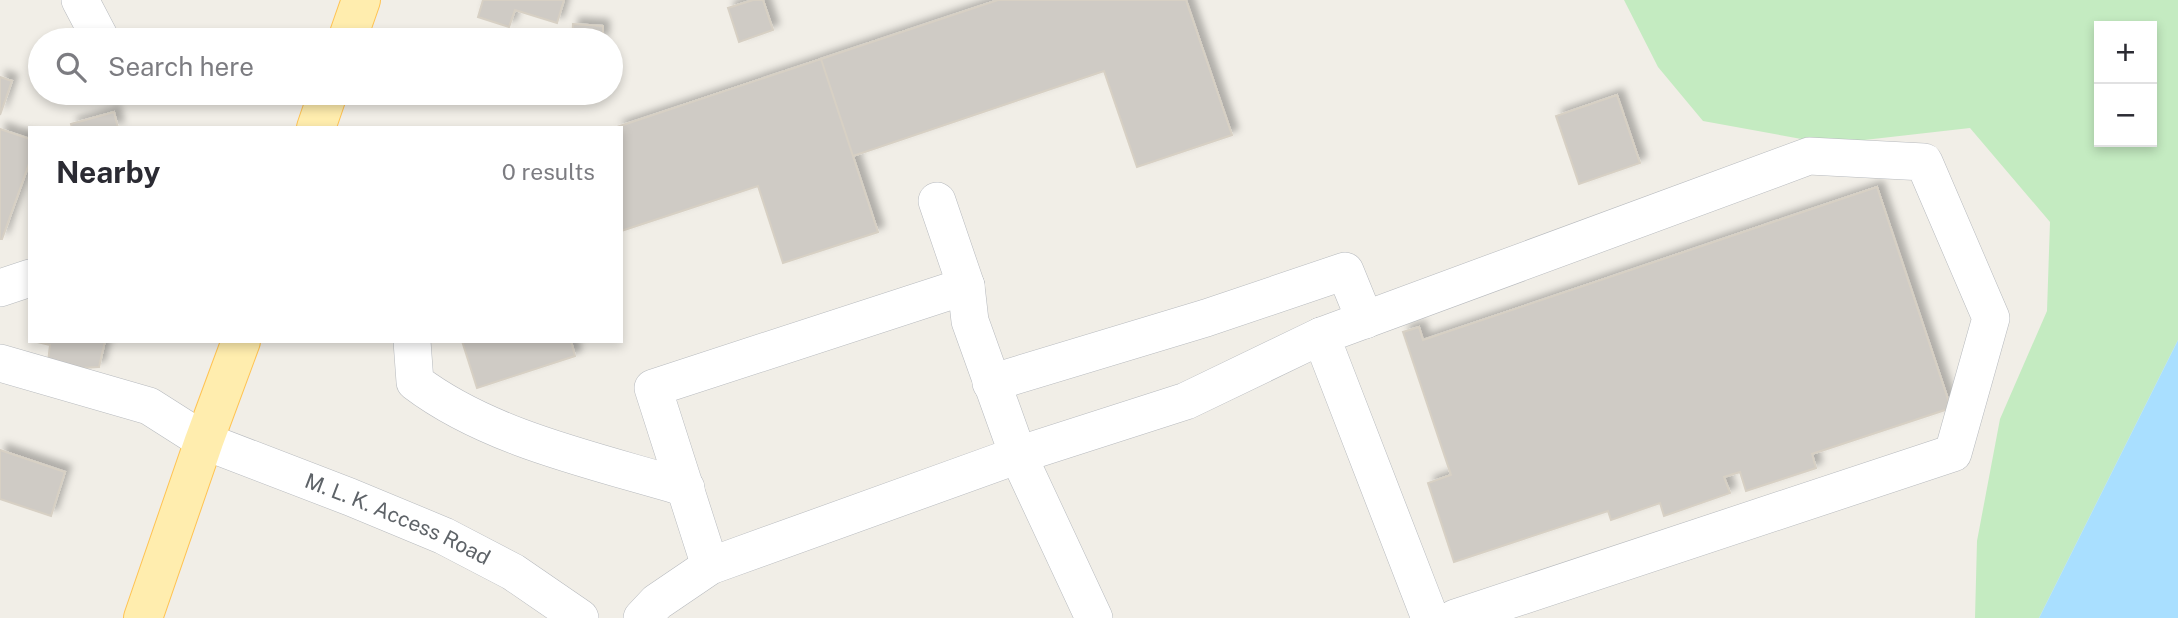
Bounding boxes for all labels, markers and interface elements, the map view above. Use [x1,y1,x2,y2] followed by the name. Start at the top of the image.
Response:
[2094,21,2157,147] map controls
[2094,21,2157,84] button: +
[28,28,623,105] search box
[52,48,90,86] icon: search
[108,51,254,82] text: Search here
[2094,84,2157,147] button: −
[56,154,160,190] text: Nearby
[502,158,595,185] text: 0 results
[301,468,495,570] street label: M. L. K. Access Road

